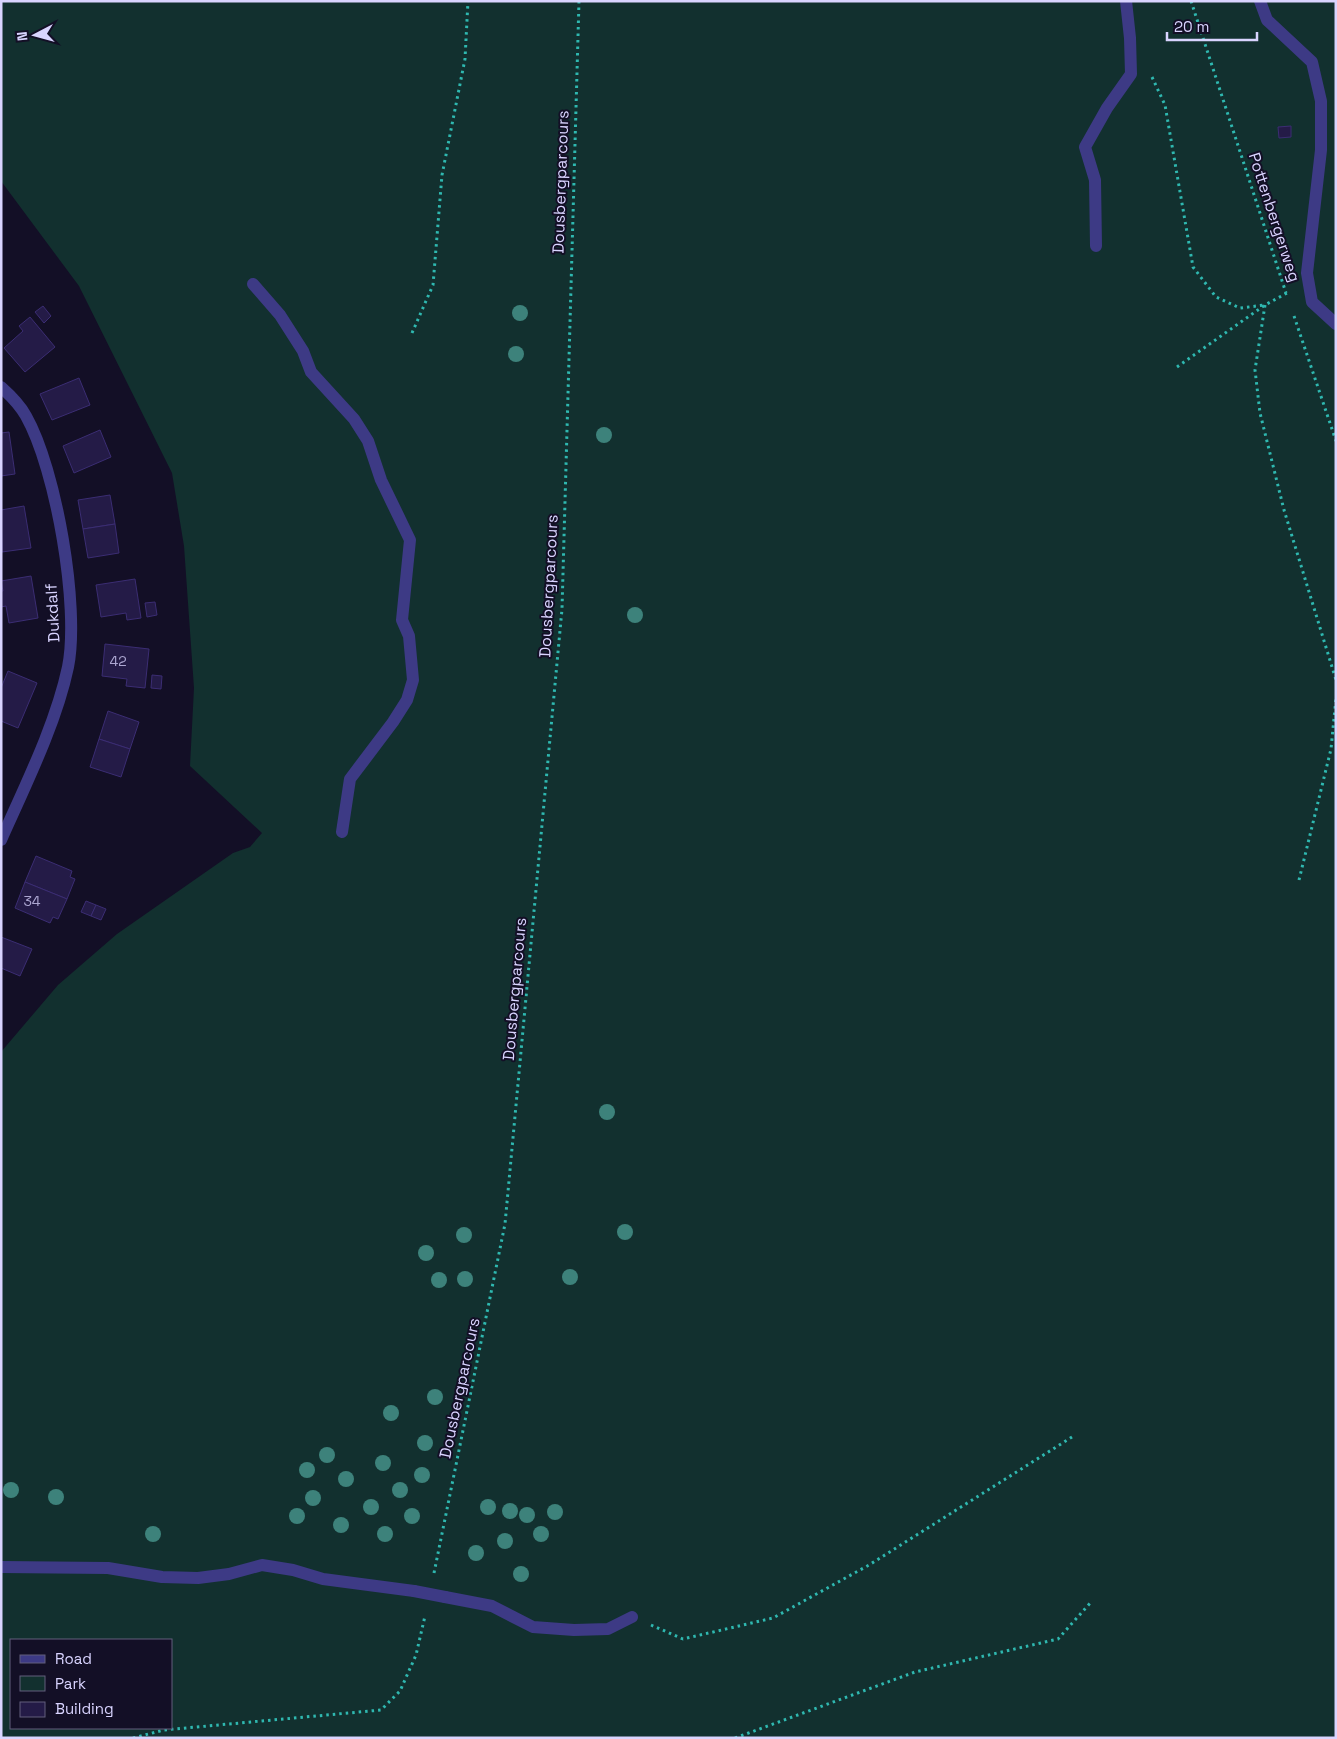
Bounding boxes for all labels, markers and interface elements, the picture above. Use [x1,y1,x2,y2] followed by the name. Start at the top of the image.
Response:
[10,10,60,60] north arrow
[1167,10,1257,42] scale bar
[1174,17,1209,36] text: 20 m
[13,31,32,42] text: N
[548,110,573,254] street label: Dousbergparcours
[1244,150,1305,284] street label: Pottenbergerweg
[534,514,563,658] street label: Dousbergparcours
[40,583,65,643] street label: Dukdalf
[109,652,127,670] house number: 42
[23,892,41,910] house number: 34
[498,917,531,1061] street label: Dousbergparcours
[434,1316,485,1460] street label: Dousbergparcours
[10,1639,172,1729] legend
[55,1649,92,1668] text: Road
[55,1674,86,1693] text: Park
[55,1699,114,1718] text: Building

